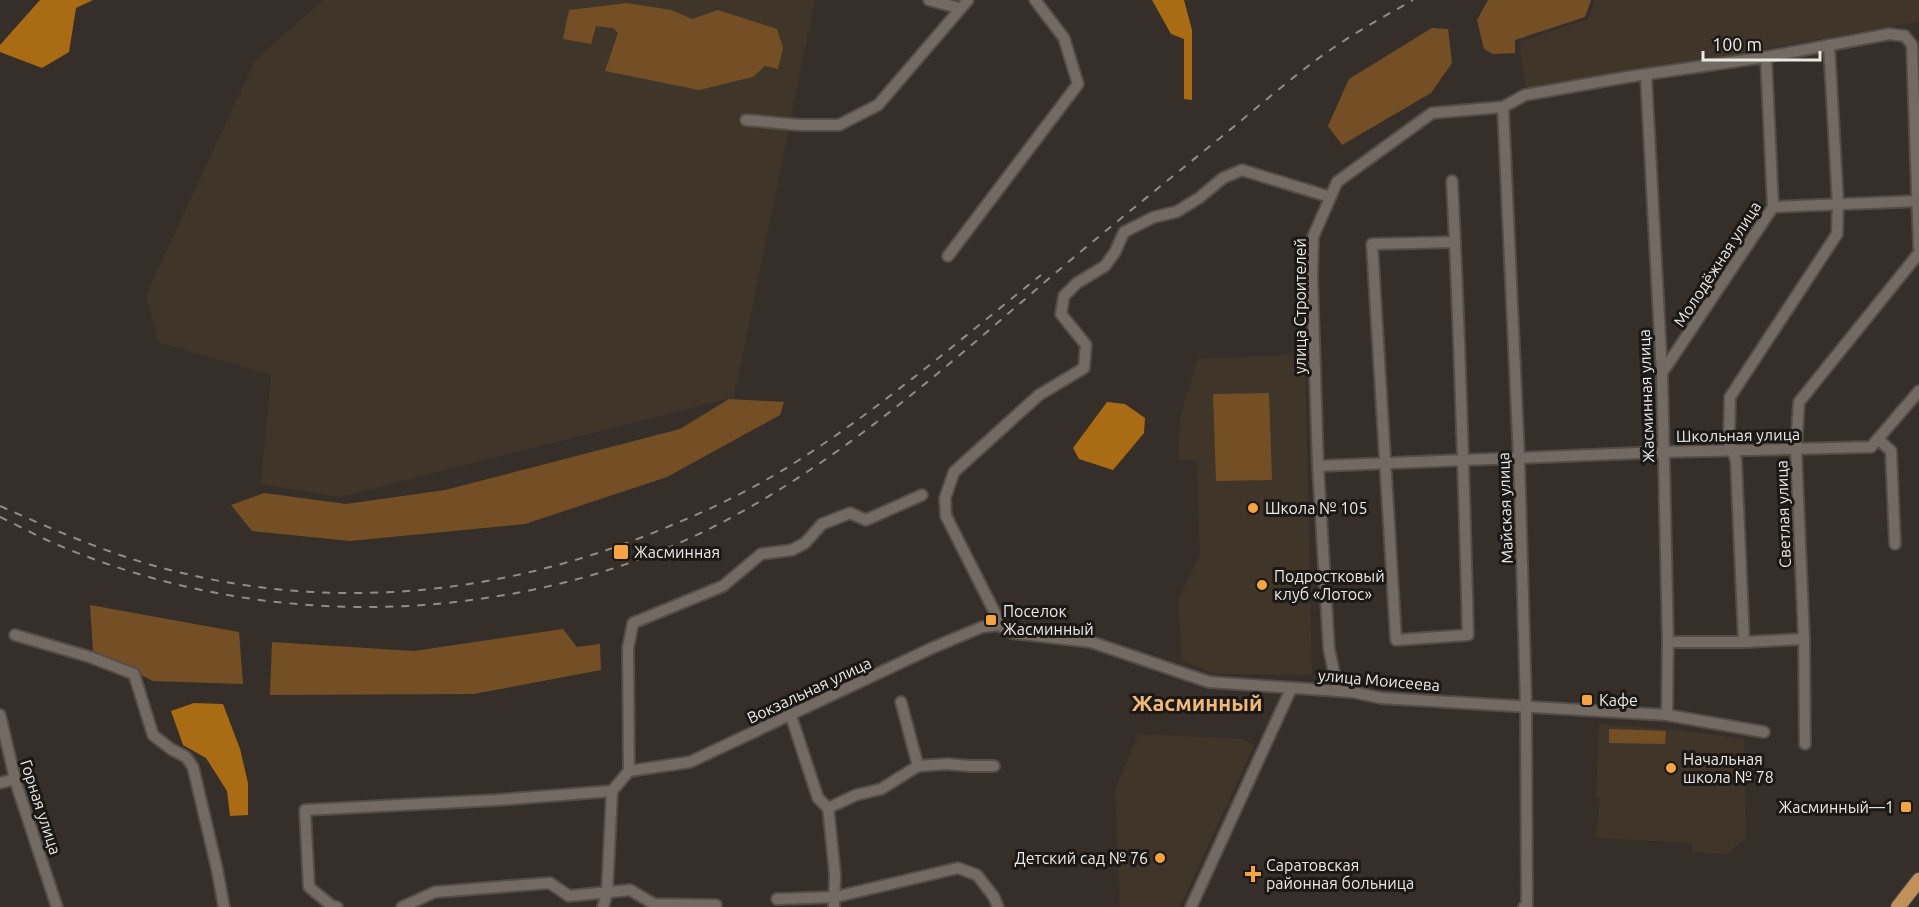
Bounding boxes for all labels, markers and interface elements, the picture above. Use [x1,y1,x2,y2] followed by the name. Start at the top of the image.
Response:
[1703,24,1820,62] scale bar
[1712,34,1762,54] text: 100 m
[1670,198,1764,330] street label: Молодёжная улица
[1291,238,1309,374] street label: улица Строителей
[1635,329,1657,463] street label: Жасминная улица
[1676,425,1800,445] street label: Школьная улица
[1494,452,1516,564] street label: Майская улица
[1772,460,1794,568] street label: Светлая улица
[1265,499,1367,517] place label: Школа № 105
[1246,501,1260,515] marker: Школа № 105
[612,543,630,561] marker: Жасминная
[634,543,720,561] place label: Жасминная
[1274,567,1385,603] place label: Подростковый клуб «Лотос»
[1255,578,1269,592] marker: Подростковый клуб «Лотос»
[1003,602,1094,638] place label: Поселок Жасминный
[984,613,998,627] marker: Поселок Жасминный
[744,653,874,727] street label: Вокзальная улица
[1317,666,1441,694] street label: улица Моисеева
[1132,690,1262,715] district label: Жасминный
[1599,691,1638,709] place label: Кафе
[1580,693,1594,707] marker: Кафе
[1683,750,1774,786] place label: Начальная школа № 78
[17,757,65,857] street label: Горная улица
[1664,761,1678,775] marker: Начальная школа № 78
[1778,798,1894,816] place label: Жасминный—1
[1899,800,1913,814] marker: Жасминный—1
[1015,849,1148,867] place label: Детский сад № 76
[1153,851,1167,865] marker: Детский сад № 76
[1266,856,1414,892] place label: Саратовская районная больница
[1244,865,1262,883] marker: Саратовская районная больница

